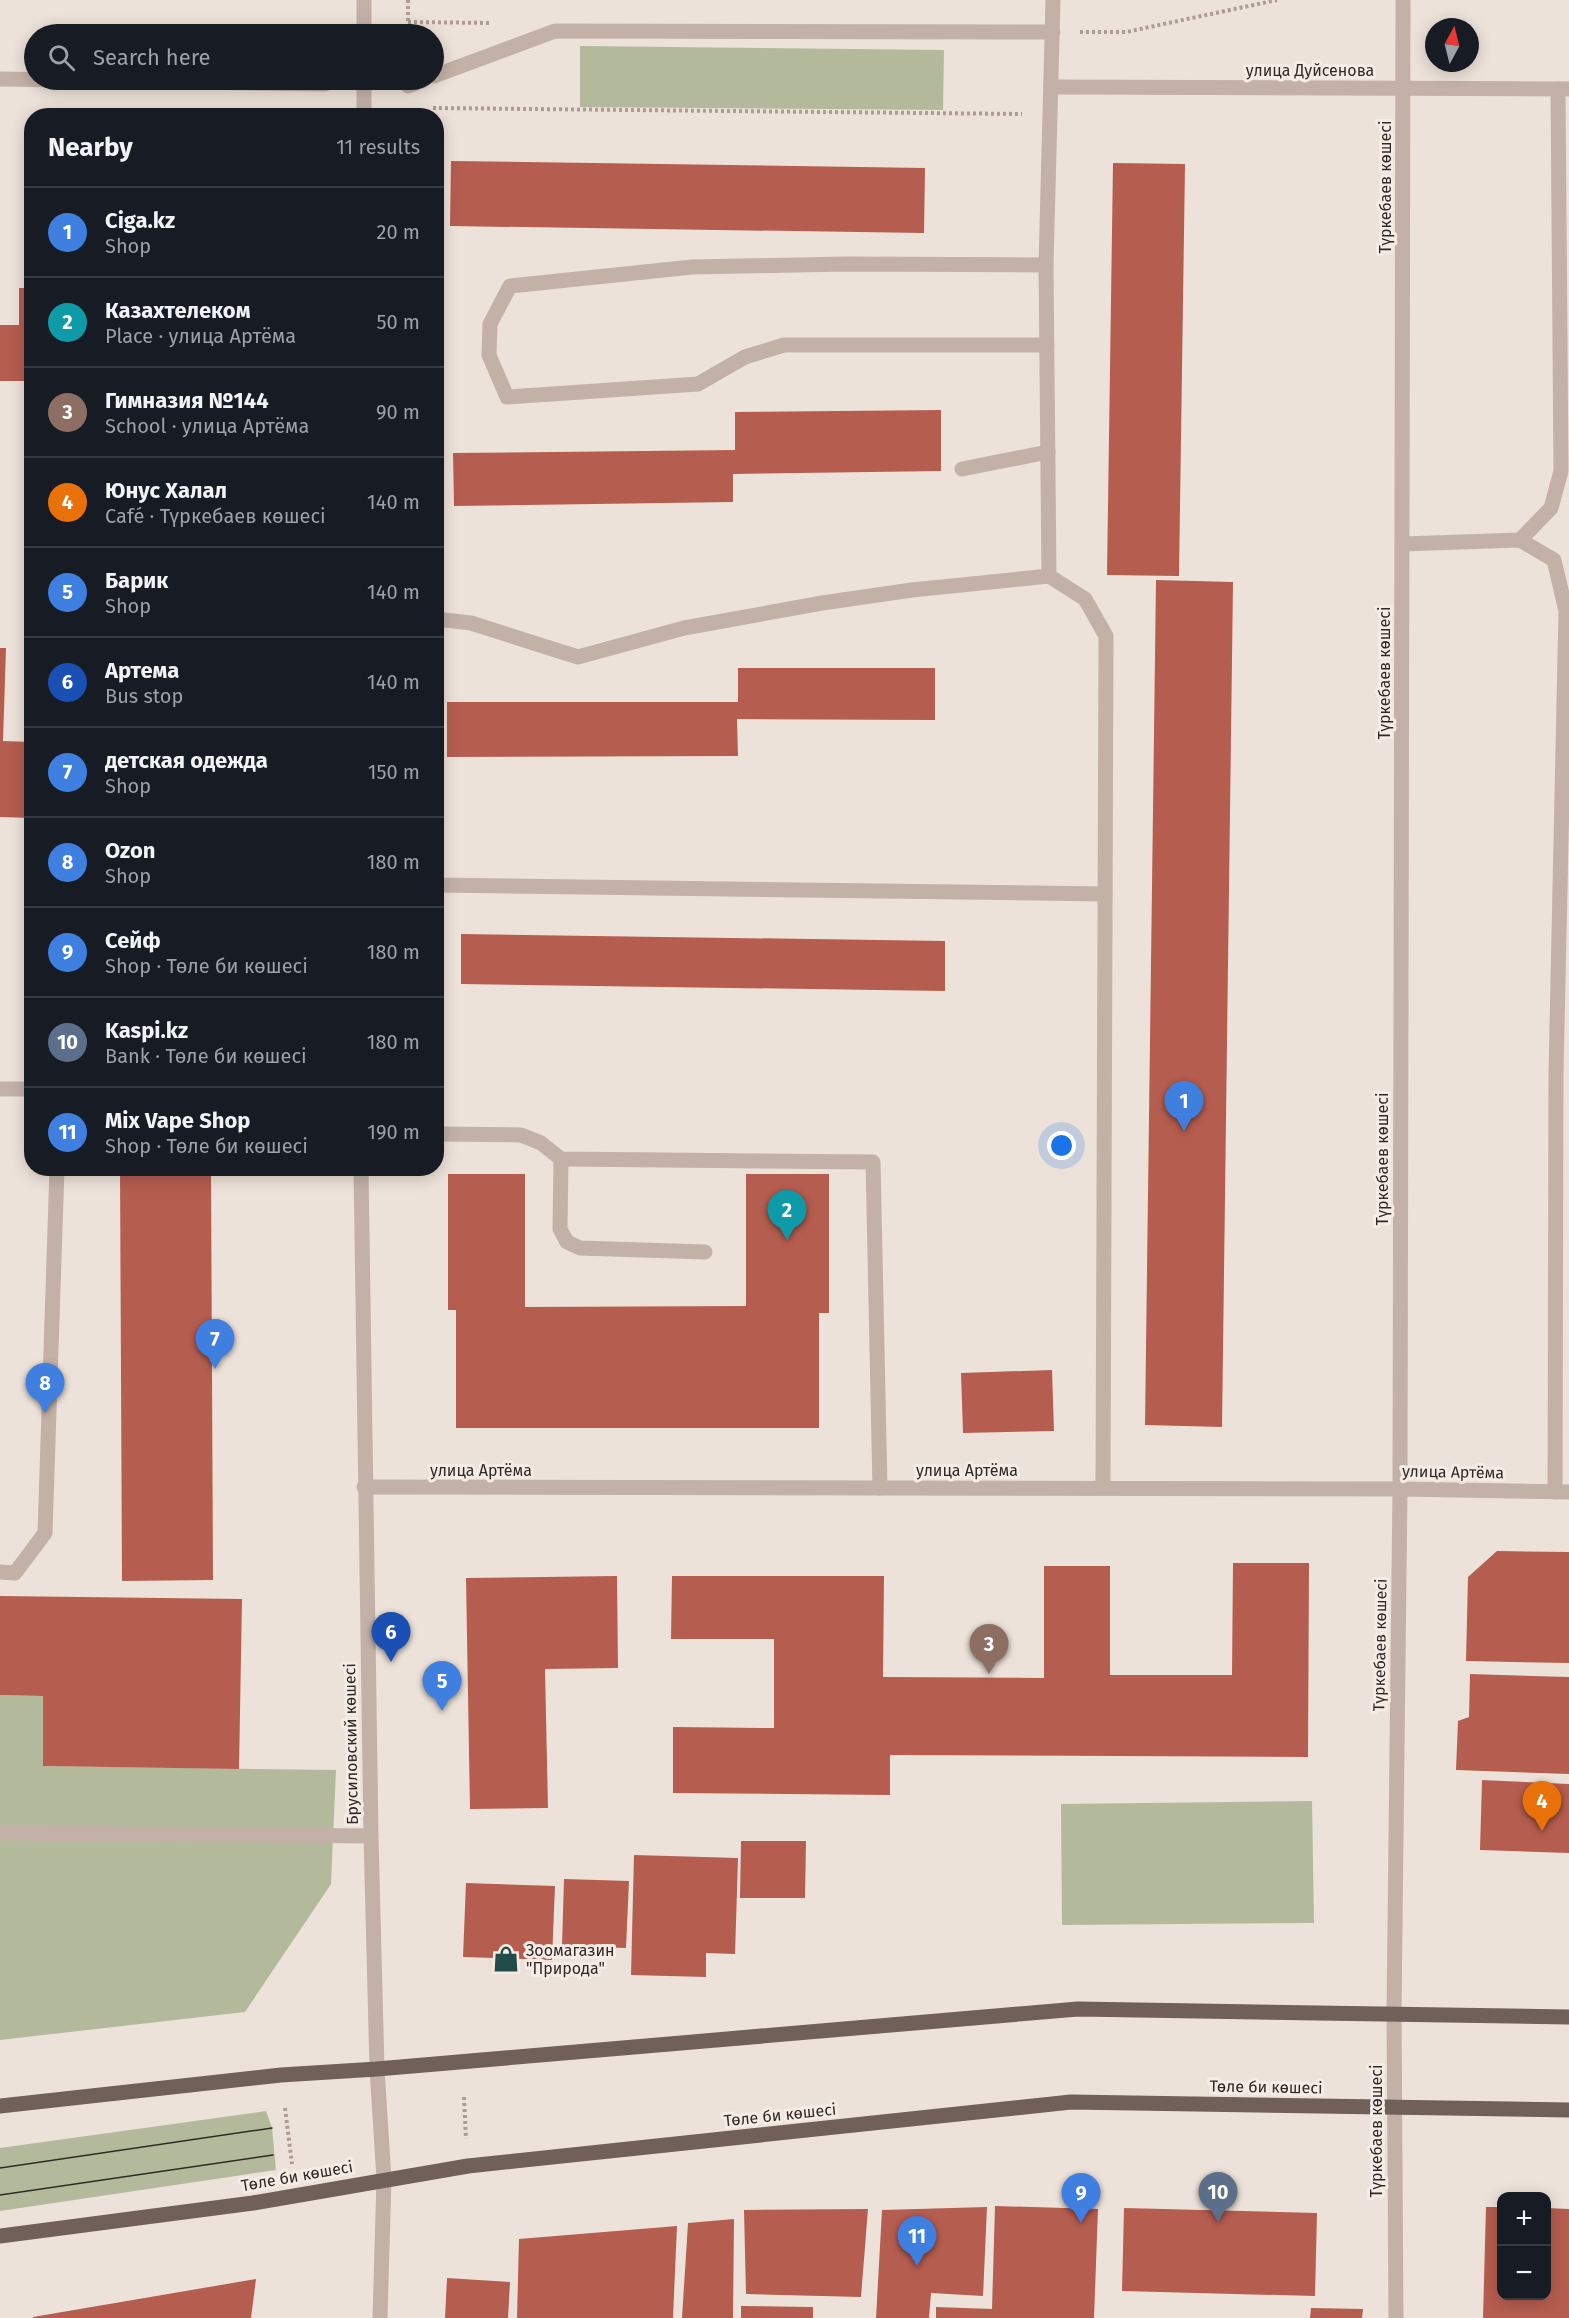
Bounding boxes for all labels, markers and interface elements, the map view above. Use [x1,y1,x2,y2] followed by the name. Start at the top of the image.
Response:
[1425,18,1479,72] north arrow
[24,24,444,90] search box
[45,41,78,74] icon: search
[93,44,211,71] text: Search here
[1246,61,1374,80] street label: улица Дуйсенова
[1376,121,1395,253] street label: Түркебаев көшесі
[48,132,133,163] text: Nearby
[336,135,420,159] text: 11 results
[105,207,175,234] text: Ciga.kz
[63,220,72,244] text: 1
[377,220,420,244] text: 20 m
[105,234,151,258] text: Shop
[105,297,250,324] text: Казахтелеком
[62,310,73,334] text: 2
[376,310,420,334] text: 50 m
[105,324,296,348] text: Place · улица Артёма
[105,387,269,414] text: Гимназия №144
[62,400,73,424] text: 3
[376,400,420,424] text: 90 m
[105,414,309,438] text: School · улица Артёма
[105,477,227,504] text: Юнус Халал
[62,490,73,514] text: 4
[367,490,420,514] text: 140 m
[105,504,326,528] text: Café · Түркебаев көшесі
[105,567,168,594] text: Барик
[62,580,73,604] text: 5
[367,580,420,604] text: 140 m
[105,594,151,618] text: Shop
[1375,607,1394,739] street label: Түркебаев көшесі
[105,657,179,684] text: Артема
[62,670,73,694] text: 6
[367,670,420,694] text: 140 m
[105,684,183,708] text: Bus stop
[105,747,268,774] text: детская одежда
[63,760,72,784] text: 7
[368,760,420,784] text: 150 m
[105,774,151,798] text: Shop
[105,837,155,864] text: Ozon
[62,850,73,874] text: 8
[367,850,420,874] text: 180 m
[105,864,151,888] text: Shop
[105,927,161,954] text: Сейф
[62,940,73,964] text: 9
[367,940,420,964] text: 180 m
[105,954,308,978] text: Shop · Төле би көшесі
[105,1017,188,1044] text: Kaspi.kz
[57,1030,78,1054] text: 10
[367,1030,420,1054] text: 180 m
[105,1044,307,1068] text: Bank · Төле би көшесі
[1164,1082,1204,1131] pin: 1
[1373,1093,1392,1225] street label: Түркебаев көшесі
[105,1107,250,1134] text: Mix Vape Shop
[58,1120,77,1144] text: 11
[367,1120,420,1144] text: 190 m
[1047,1131,1076,1160] your location
[105,1134,308,1158] text: Shop · Төле би көшесі
[768,1190,806,1240] pin: 2
[196,1320,234,1369] pin: 7
[26,1364,64,1413] pin: 8
[430,1461,532,1480] street label: улица Артёма
[916,1461,1018,1480] street label: улица Артёма
[1402,1462,1504,1482] street label: улица Артёма
[1369,1578,1391,1712] street label: Түркебаев көшесі
[372,1612,410,1662] pin: 6
[970,1624,1008,1674] pin: 3
[422,1662,462,1711] pin: 5
[340,1663,362,1825] street label: Брусиловский көшесі
[1522,1782,1562,1831] pin: 4
[526,1941,614,1978] place label: Зоомагазин "Природа"
[491,1944,521,1974] shop icon: Зоомагазин "Природа"
[1367,2065,1386,2197] street label: Түркебаев көшесі
[1209,2077,1323,2097] street label: Төле би көшесі
[723,2100,837,2130] street label: Төле би көшесі
[240,2157,354,2195] street label: Төле би көшесі
[1198,2172,1238,2222] pin: 10
[1062,2174,1100,2223] pin: 9
[1497,2192,1551,2300] map controls
[1497,2192,1551,2246] button: +
[898,2216,936,2266] pin: 11
[1497,2246,1551,2300] button: −

